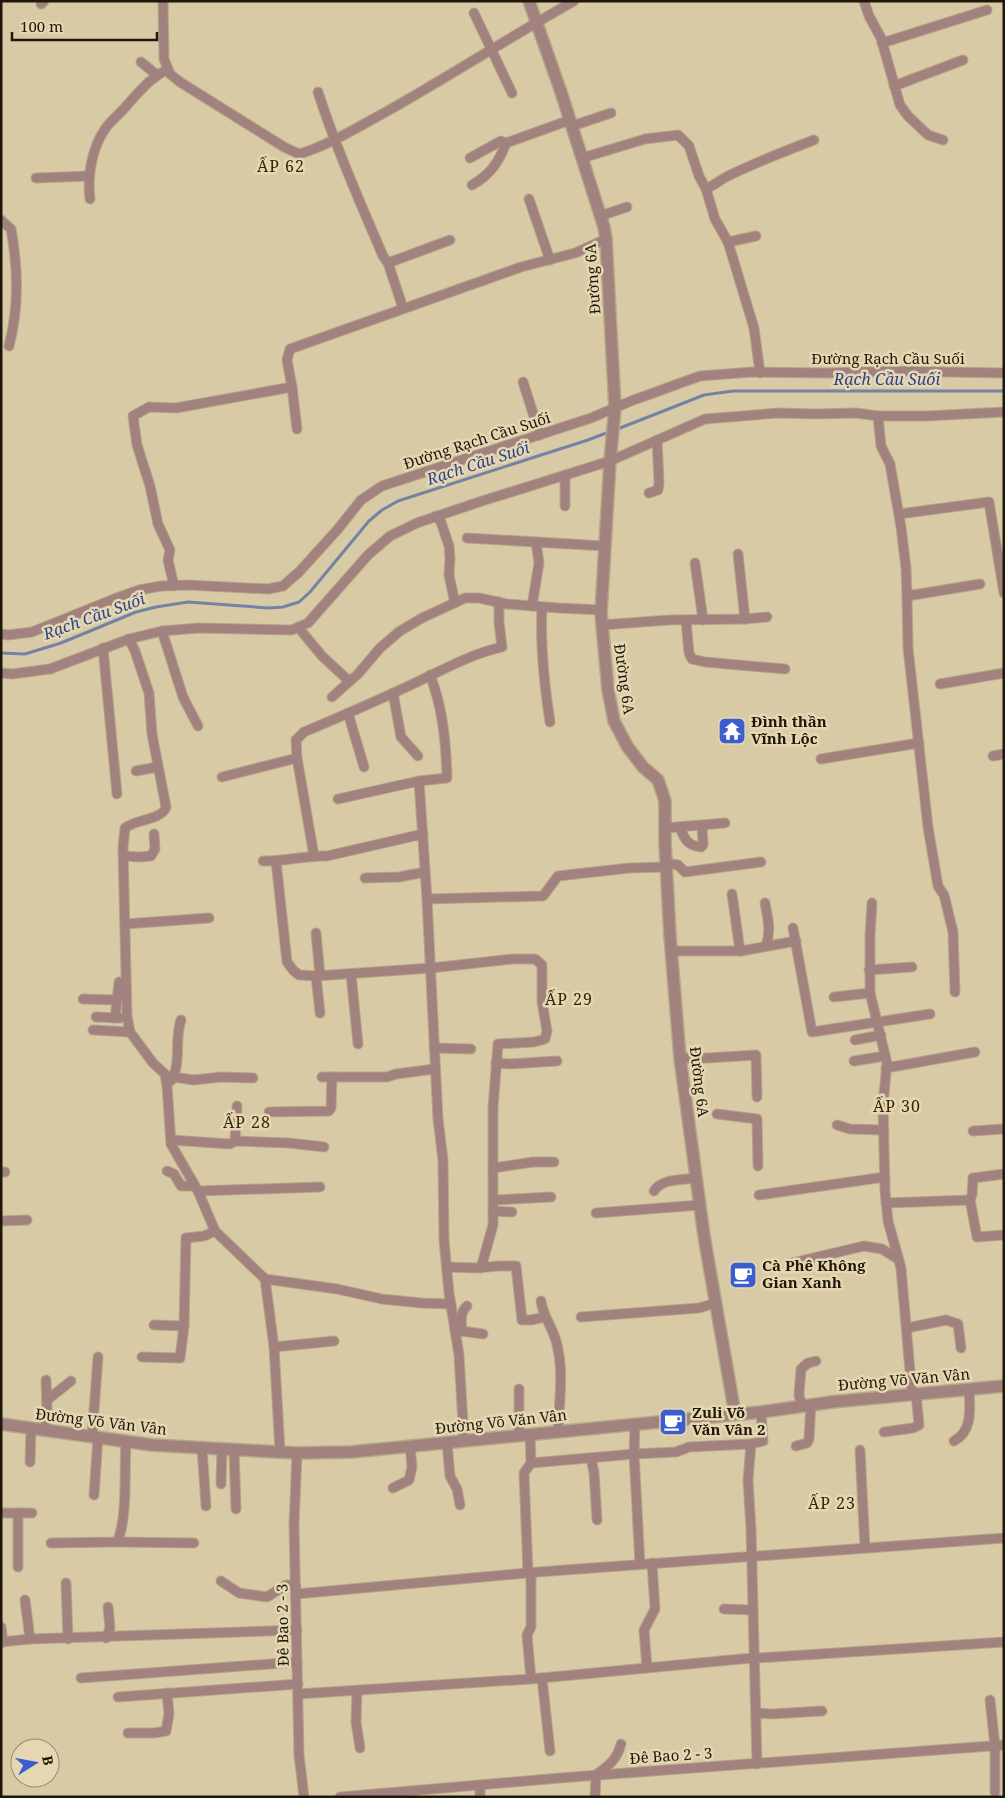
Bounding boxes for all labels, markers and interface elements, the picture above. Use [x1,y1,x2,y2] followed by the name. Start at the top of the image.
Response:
[12,10,158,42] scale bar
[20,16,63,36] text: 100 m
[257,155,305,177] district label: ẤP 62
[580,243,604,315] street label: Đường 6A
[811,348,965,368] street label: Đường Rạch Cầu Suối
[833,368,941,390] water label: Rạch Cầu Suối
[401,409,553,473] street label: Đường Rạch Cầu Suối
[424,437,532,489] water label: Rạch Cầu Suối
[39,587,148,645] water label: Rạch Cầu Suối
[610,642,640,716] street label: Đường 6A
[751,711,827,748] place label: Đình thần Vĩnh Lộc
[717,716,747,746] temple icon: Đình thần Vĩnh Lộc
[545,988,593,1010] district label: ẤP 29
[686,1045,714,1119] street label: Đường 6A
[873,1095,921,1117] district label: ẤP 30
[223,1111,271,1133] district label: ẤP 28
[762,1255,866,1292] place label: Cà Phê Không Gian Xanh
[728,1260,758,1290] cafe icon: Cà Phê Không Gian Xanh
[837,1363,971,1395] street label: Đường Võ Văn Vân
[692,1402,765,1439] place label: Zuli Võ Văn Vân 2
[34,1403,168,1439] street label: Đường Võ Văn Vân
[434,1404,568,1438] street label: Đường Võ Văn Vân
[658,1407,688,1437] cafe icon: Zuli Võ Văn Vân 2
[808,1492,856,1514] district label: ẤP 23
[271,1583,293,1667] street label: Đê Bao 2 - 3
[10,1738,60,1788] north arrow
[629,1742,713,1768] street label: Đê Bao 2 - 3
[38,1754,58,1767] text: B

